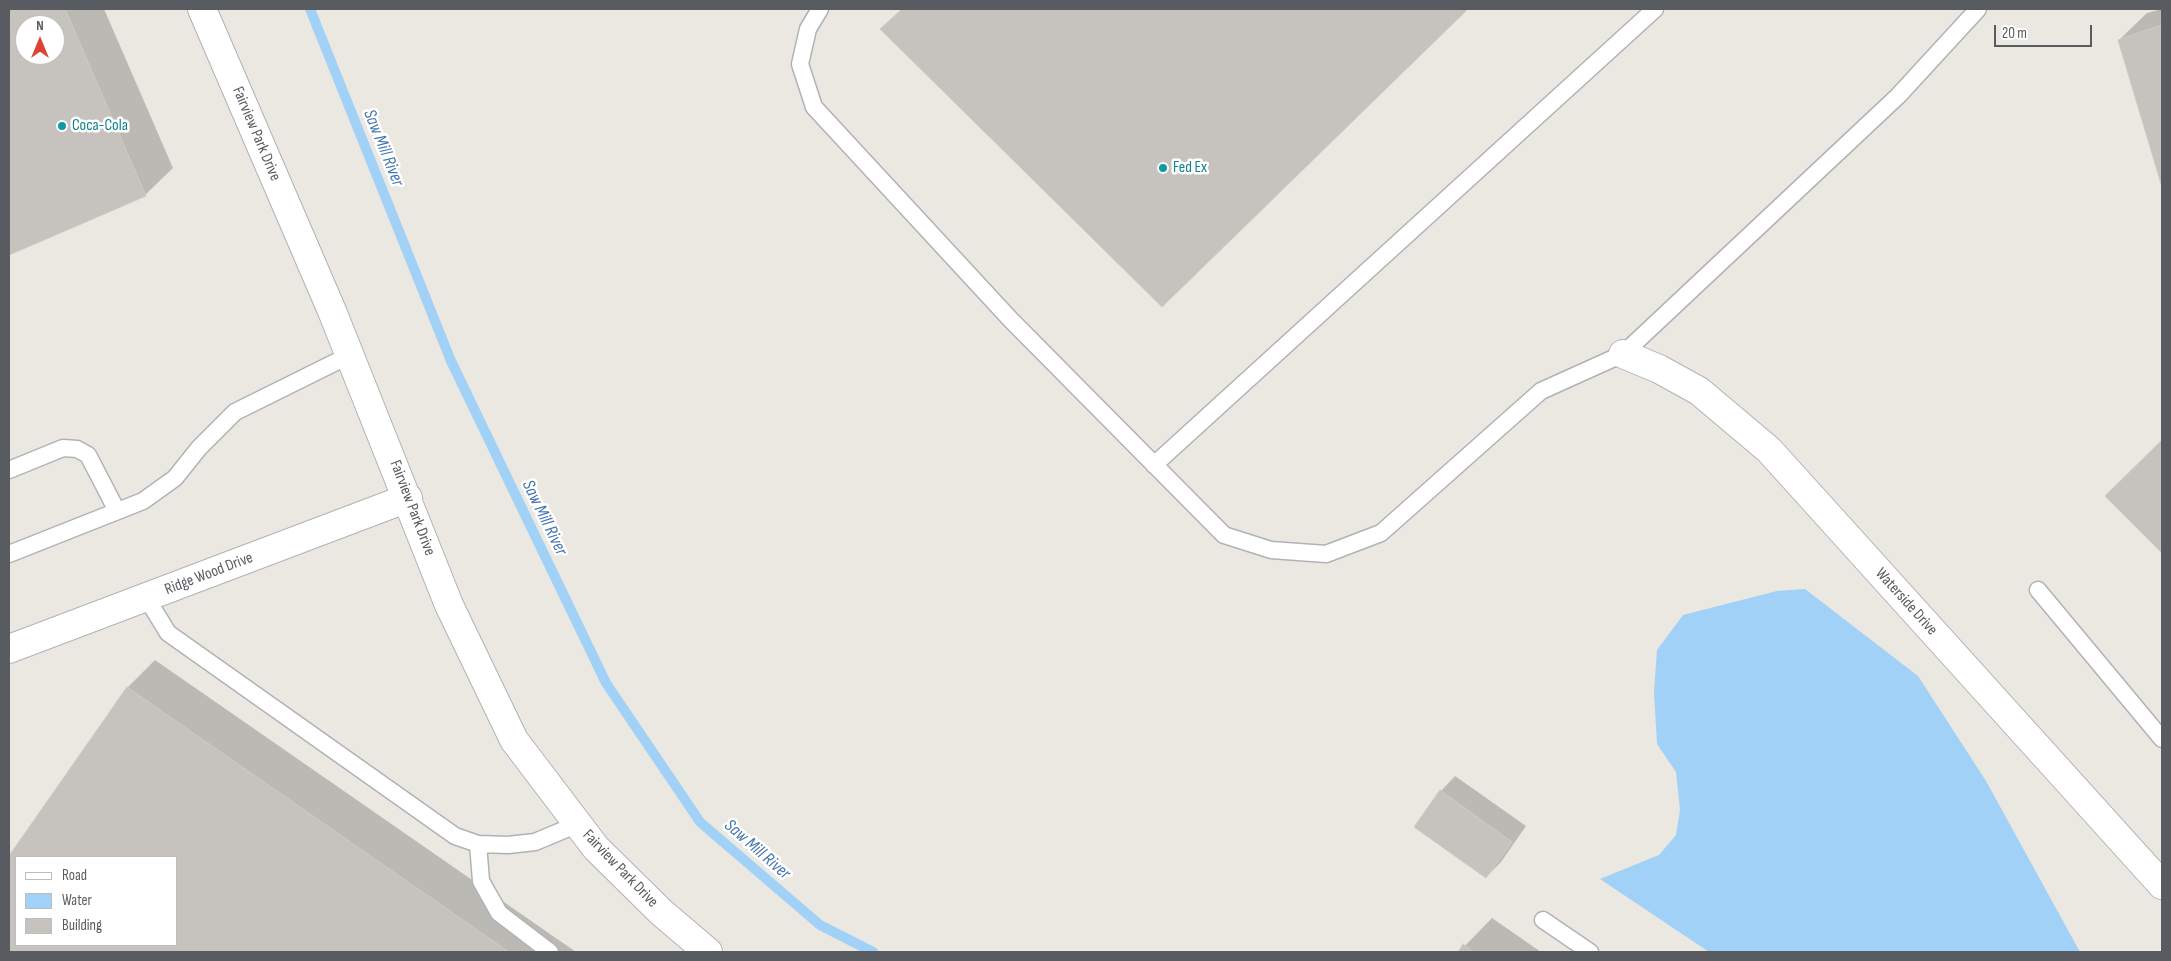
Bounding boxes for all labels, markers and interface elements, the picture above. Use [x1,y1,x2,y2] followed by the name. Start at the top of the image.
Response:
[15,15,65,65] north arrow
[1996,15,2094,47] scale bar
[36,17,44,34] text: N
[2002,24,2027,43] text: 20 m
[228,84,284,184] street label: Fairview Park Drive
[358,106,408,190] water label: Saw Mill River
[72,116,128,136] place label: Coca-Cola
[56,120,68,132] marker: Coca-Cola
[1173,158,1207,178] place label: Fed Ex
[1157,162,1169,174] marker: Fed Ex
[385,458,439,558] street label: Fairview Park Drive
[517,477,571,559] water label: Saw Mill River
[162,548,256,600] street label: Ridge Wood Drive
[1871,564,1941,640] street label: Waterside Drive
[719,815,795,885] water label: Saw Mill River
[578,826,662,912] street label: Fairview Park Drive
[15,856,178,946] legend
[62,866,87,885] text: Road
[62,891,92,910] text: Water
[62,916,102,935] text: Building

